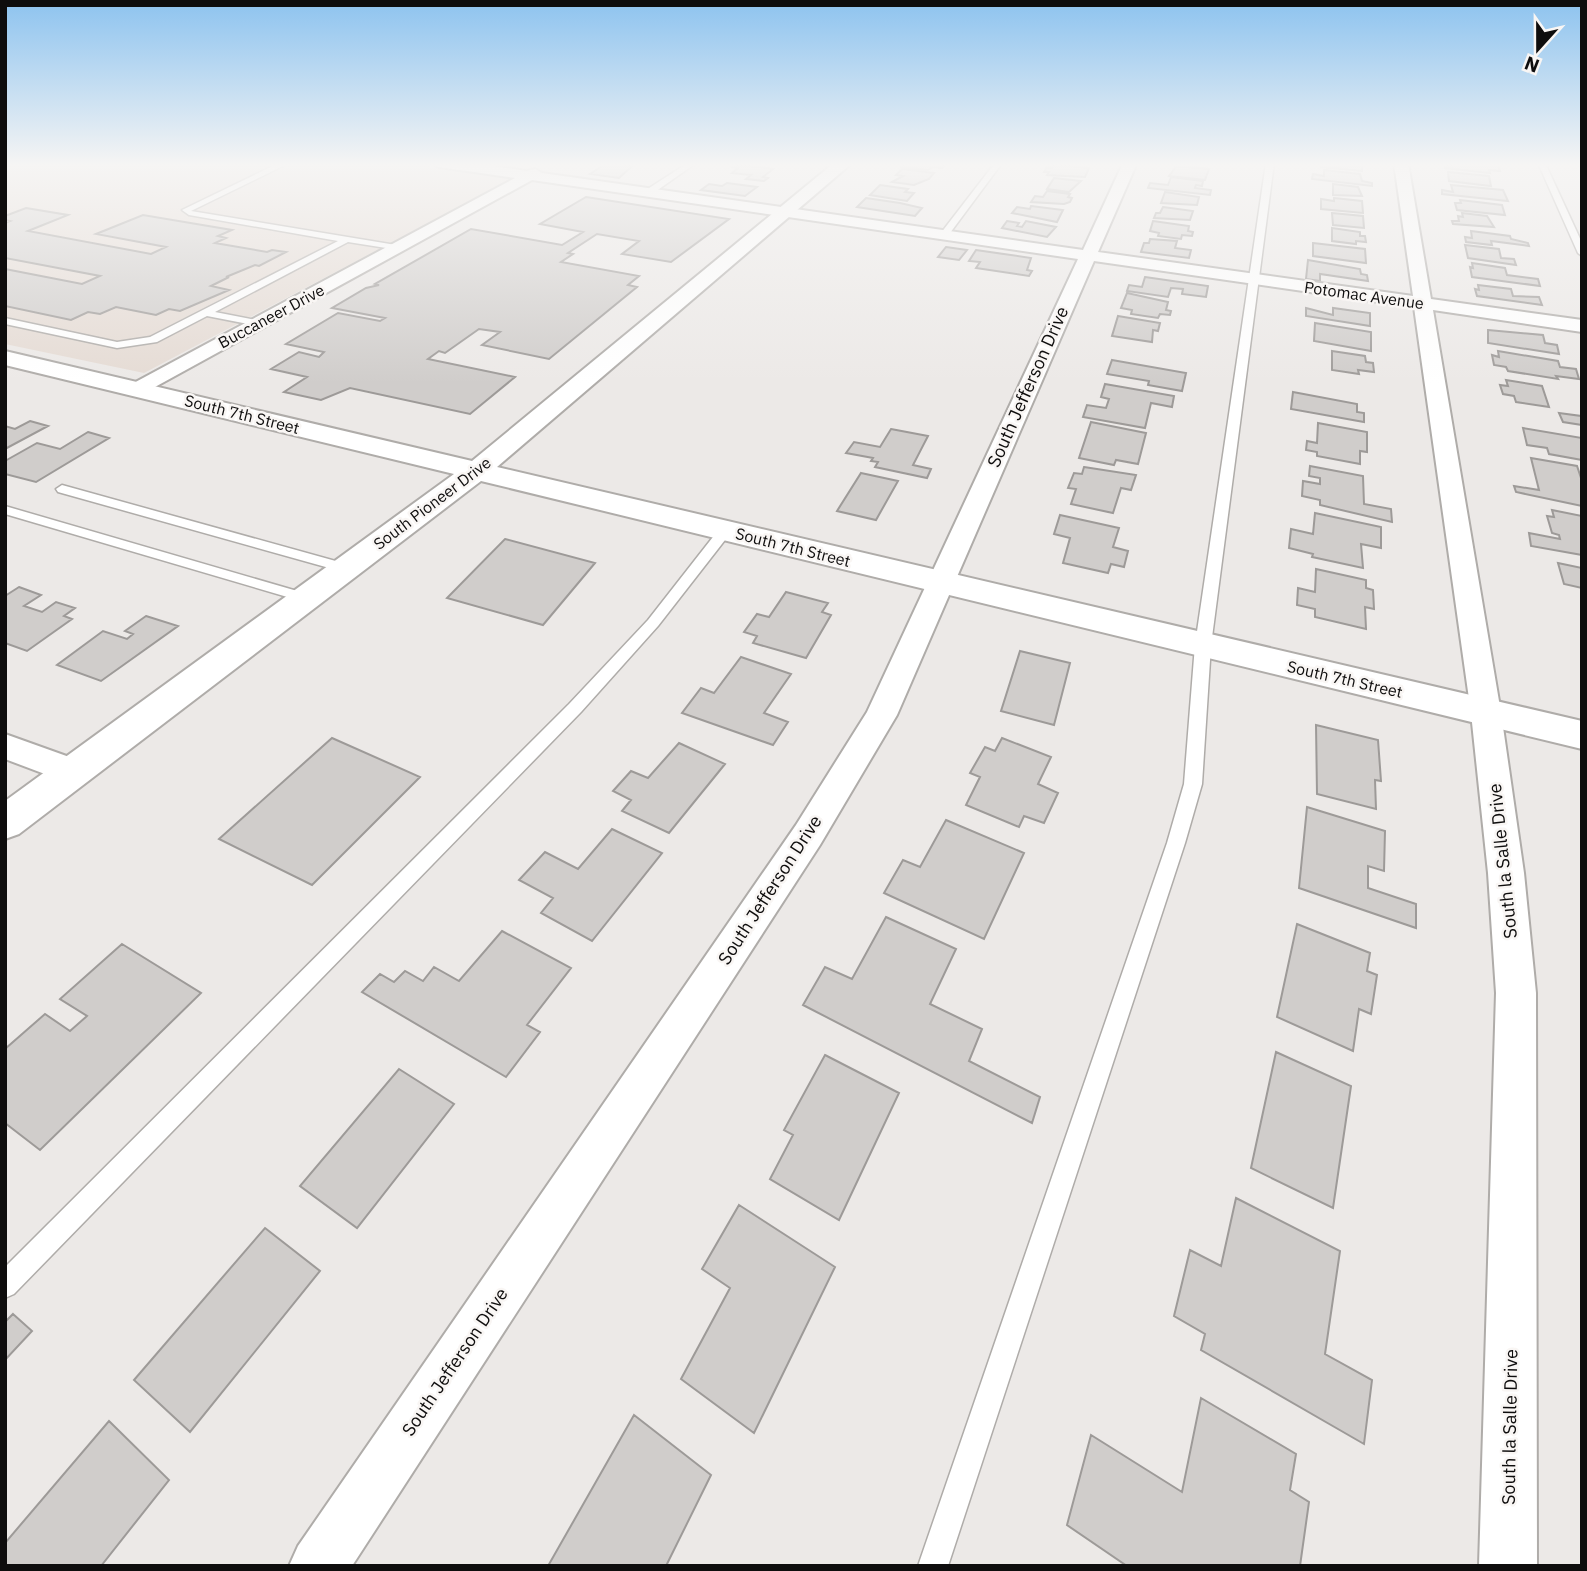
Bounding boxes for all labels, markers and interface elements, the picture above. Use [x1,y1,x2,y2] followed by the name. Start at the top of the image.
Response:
[1503,14,1573,84] north arrow
[1521,51,1543,79] text: N
[1303,277,1425,313] street label: Potomac Avenue
[214,279,328,352] street label: Buccaneer Drive
[982,303,1073,471] street label: South Jefferson Drive
[182,390,302,438] street label: South 7th Street
[369,452,495,554] street label: South Pioneer Drive
[733,523,853,571] street label: South 7th Street
[1285,656,1405,702] street label: South 7th Street
[1483,782,1522,940] street label: South la Salle Drive
[713,810,827,969] street label: South Jefferson Drive
[396,1283,513,1440] street label: South Jefferson Drive
[1497,1349,1522,1505] street label: South la Salle Drive

